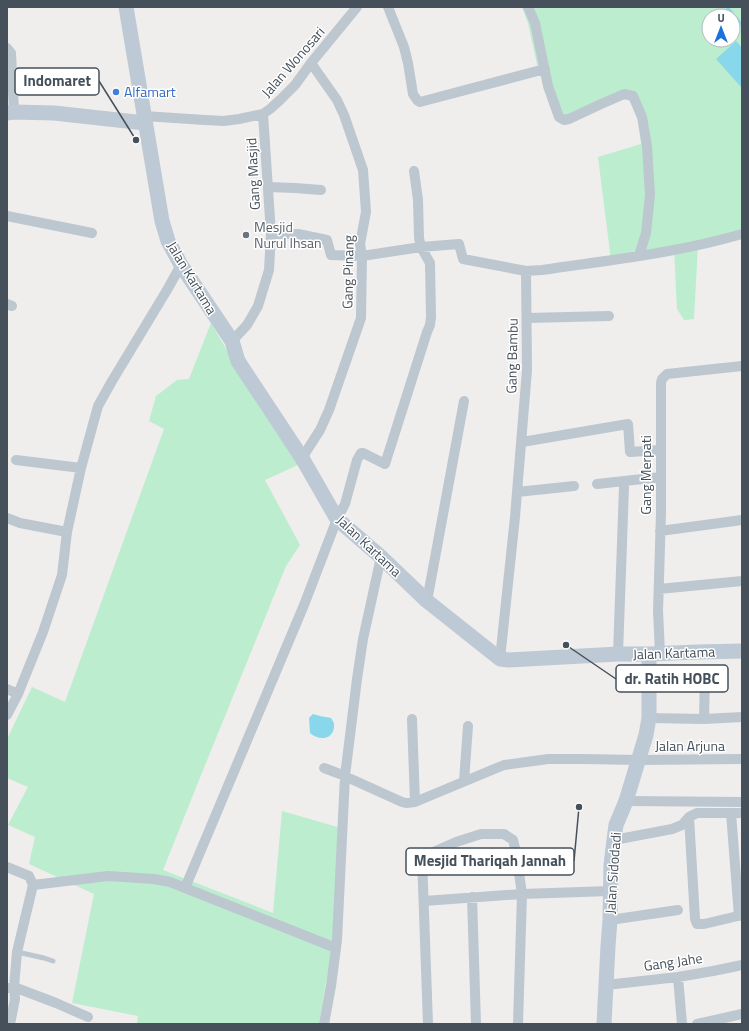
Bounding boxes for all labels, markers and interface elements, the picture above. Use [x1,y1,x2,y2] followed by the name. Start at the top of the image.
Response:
[701,8,741,48] north arrow
[717,10,725,26] text: U
[256,22,329,102] street label: Jalan Wonosari
[15,68,99,95] callout: Indomaret
[23,69,91,92] text: Indomaret
[124,81,176,102] place label: Alfamart
[111,87,121,97] marker: Alfamart
[240,137,265,211] street label: Gang Masjid
[254,216,322,253] place label: Mesjid Nurul Ihsan
[241,230,251,240] marker: Mesjid Nurul Ihsan
[336,235,359,309] street label: Gang Pinang
[162,237,223,318] street label: Jalan Kartama
[500,318,523,394] street label: Gang Bambu
[635,435,656,515] street label: Gang Merpati
[332,510,407,581] street label: Jalan Kartama
[632,641,716,664] street label: Jalan Kartama
[616,665,728,692] callout: dr. Ratih HOBC
[624,667,720,690] text: dr. Ratih HOBC
[655,735,725,756] street label: Jalan Arjuna
[599,831,626,915] street label: Jalan Sidodadi
[406,848,574,875] callout: Mesjid Thariqah Jannah
[414,849,566,872] text: Mesjid Thariqah Jannah
[642,947,704,976] street label: Gang Jahe

